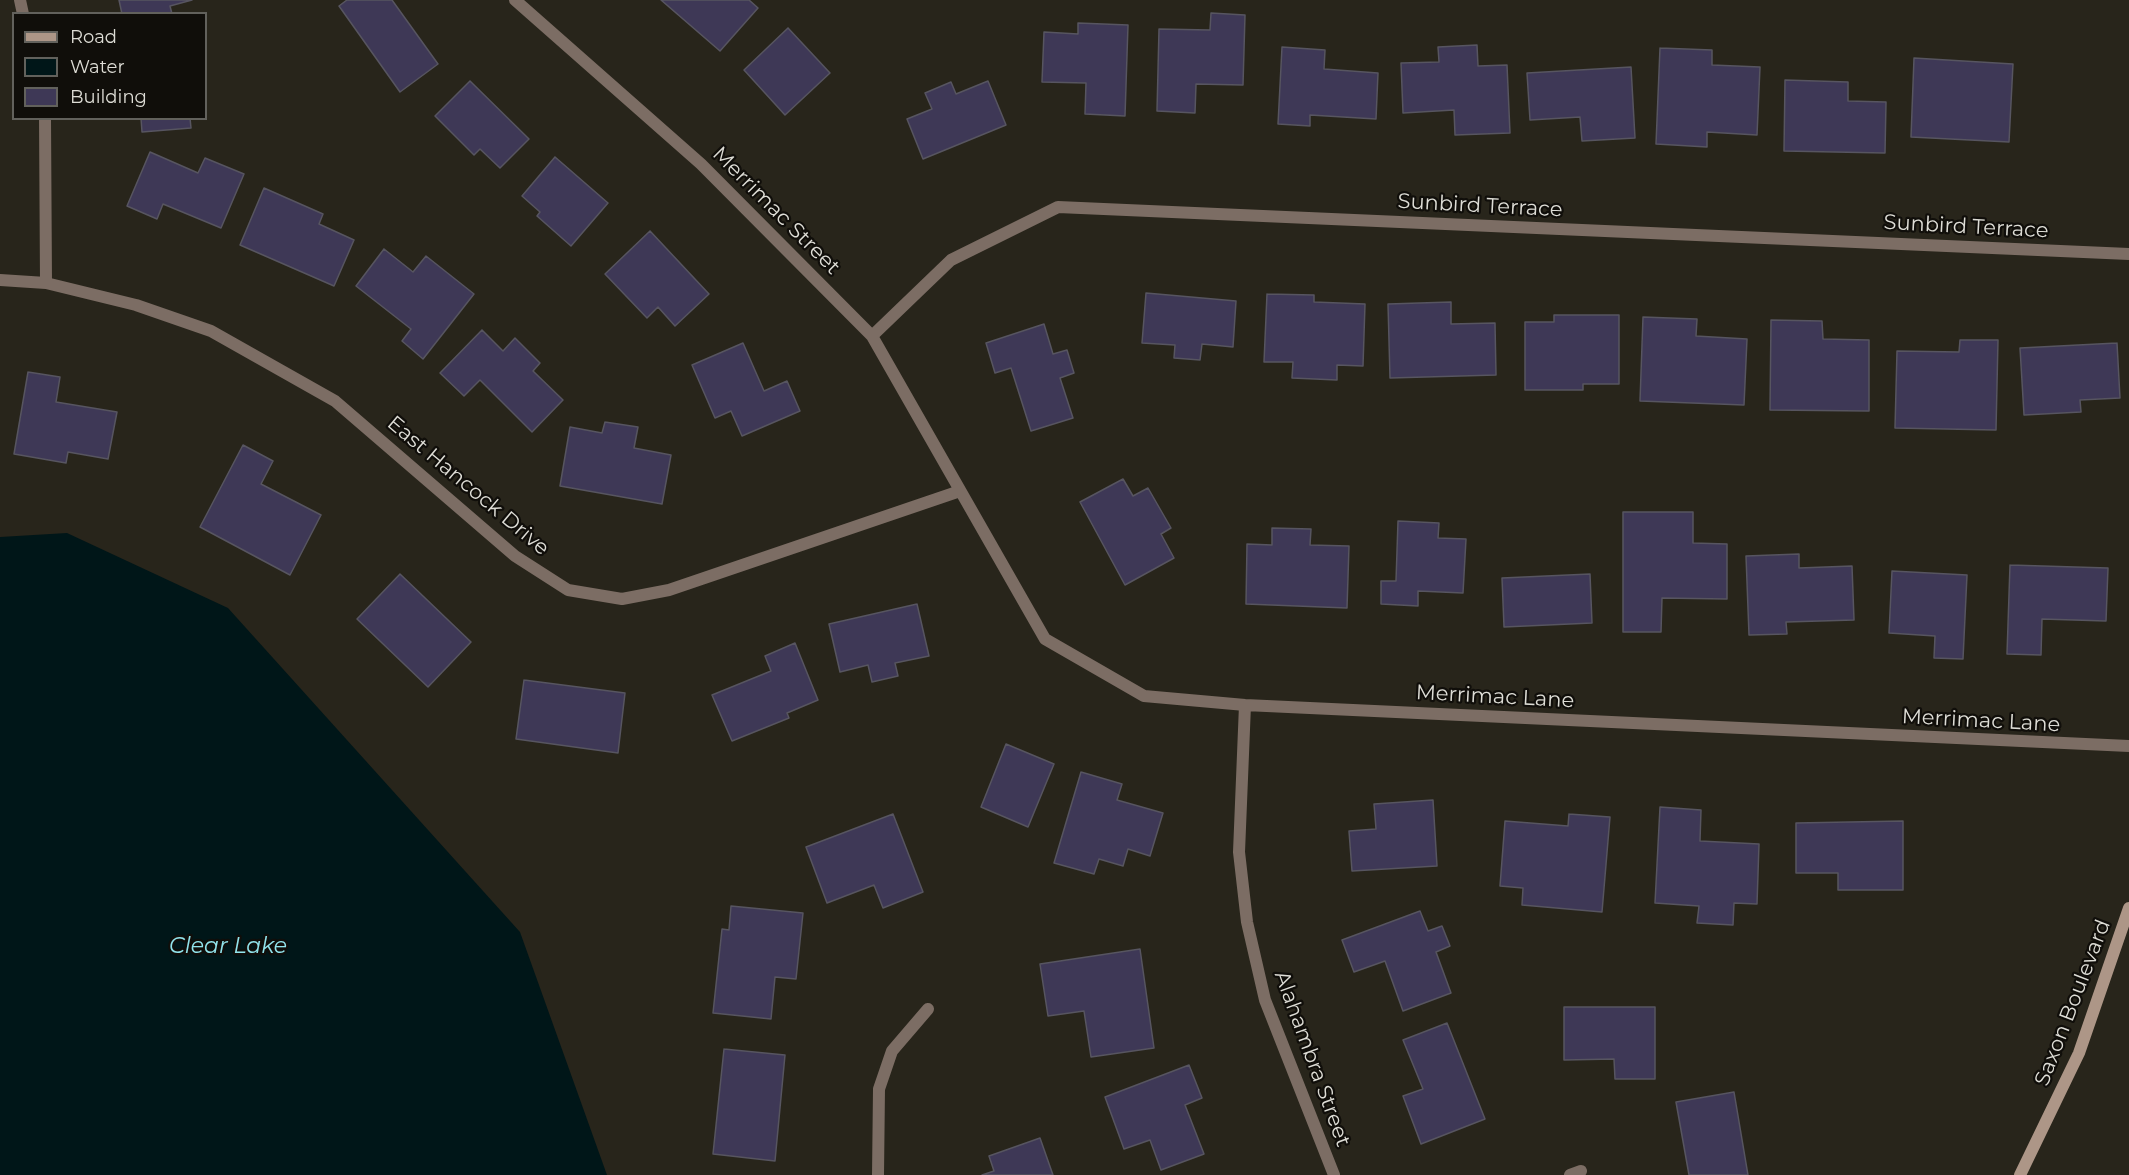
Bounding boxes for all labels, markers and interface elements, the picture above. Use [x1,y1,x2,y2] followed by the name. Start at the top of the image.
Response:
[12,12,207,120] legend
[70,26,117,48] text: Road
[70,56,125,78] text: Water
[70,86,147,108] text: Building
[707,142,845,280] street label: Merrimac Street
[1397,189,1563,223] street label: Sunbird Terrace
[1883,210,2049,244] street label: Sunbird Terrace
[382,411,554,561] street label: East Hancock Drive
[1415,680,1575,714] street label: Merrimac Lane
[1901,704,2061,738] street label: Merrimac Lane
[2030,916,2116,1090] street label: Saxon Boulevard
[169,934,287,960] water label: Clear Lake
[1268,968,1356,1150] street label: Alahambra Street

